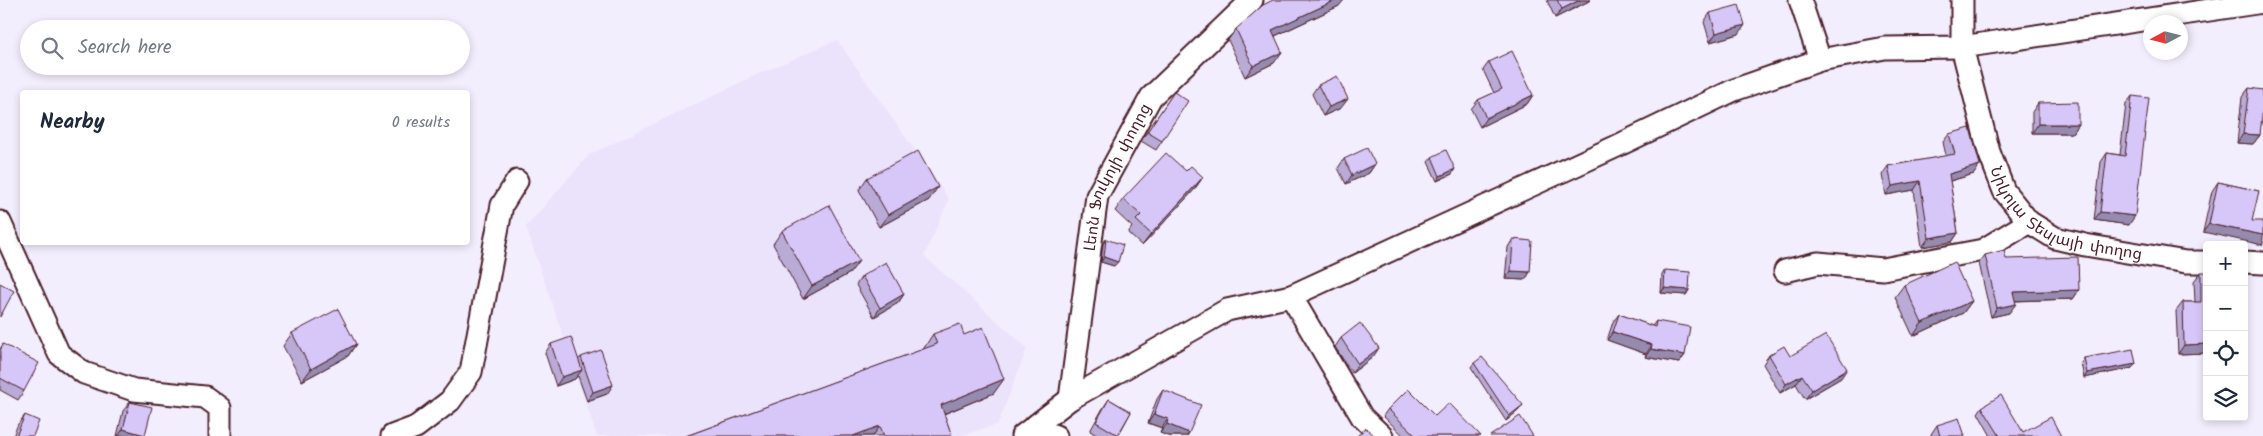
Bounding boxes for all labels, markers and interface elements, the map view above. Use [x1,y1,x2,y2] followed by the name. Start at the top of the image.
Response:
[2143,15,2188,60] north arrow
[20,20,470,75] search box
[78,33,172,63] text: Search here
[38,34,66,62] icon: search
[1077,99,1158,253] street label: Լեոն Ֆուկոյի փողոց
[40,106,105,139] text: Nearby
[392,110,450,135] text: 0 results
[1983,163,2144,267] street label: Նիկոլա Տեսլայի փողոց
[2203,241,2248,421] map controls
[2203,241,2248,286] button: +
[2203,286,2248,331] button: −
[2203,331,2248,376] button: locate
[2203,376,2248,421] button: layers

